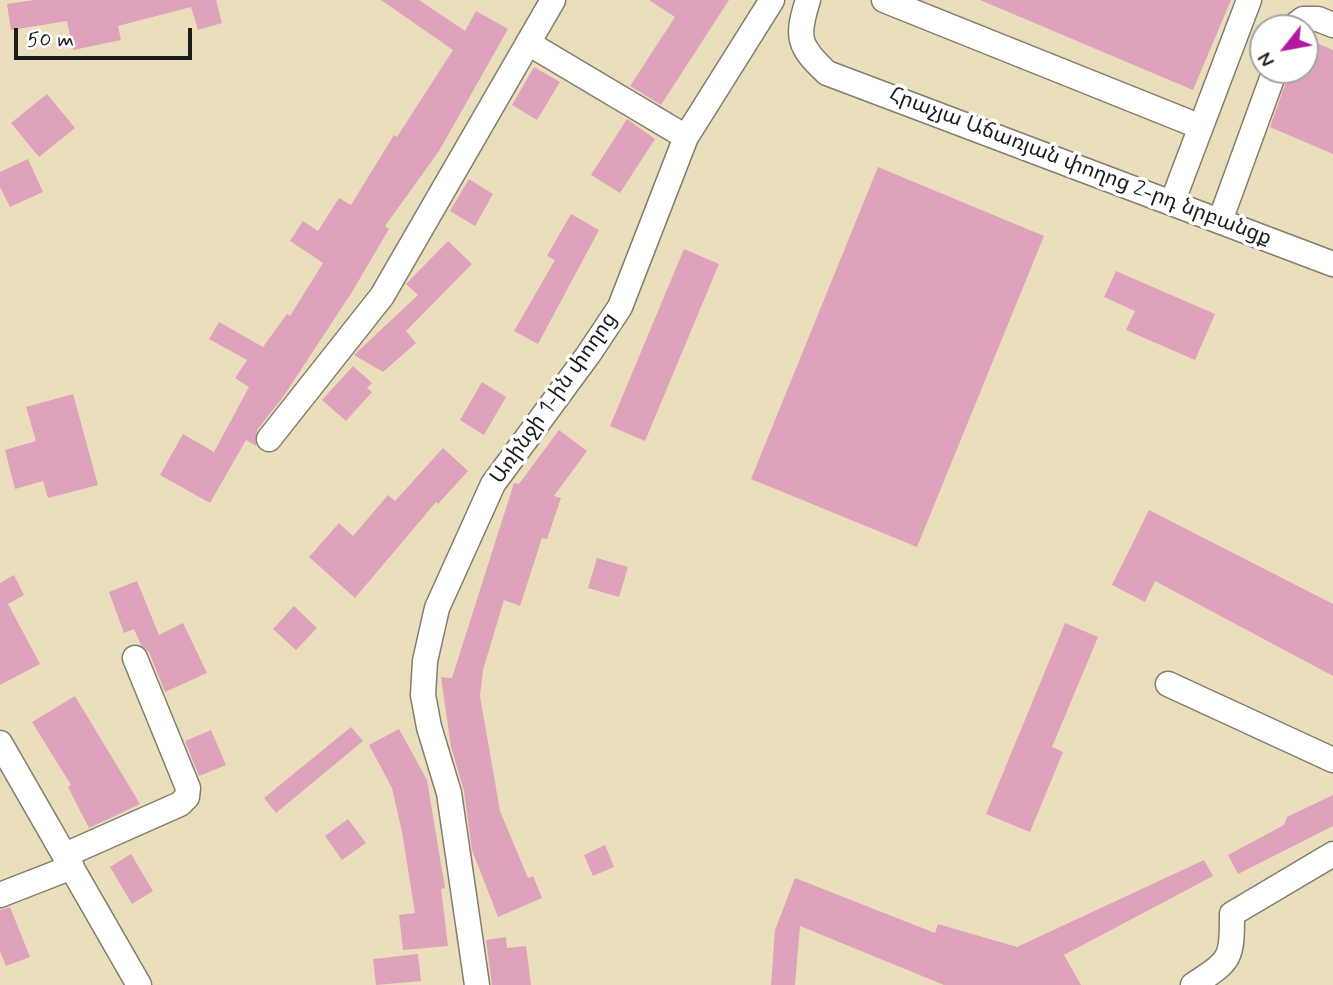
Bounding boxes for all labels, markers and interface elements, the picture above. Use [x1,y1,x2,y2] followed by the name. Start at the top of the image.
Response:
[18,14,196,58] scale bar
[1249,14,1319,84] north arrow
[27,26,74,54] text: 50 m
[1253,47,1281,71] text: N
[885,83,1275,253] street label: Հրաչյա Աճառյան փողոց 2-րդ նրբանցք
[486,308,624,490] street label: Առինջի 1-ին փողոց

